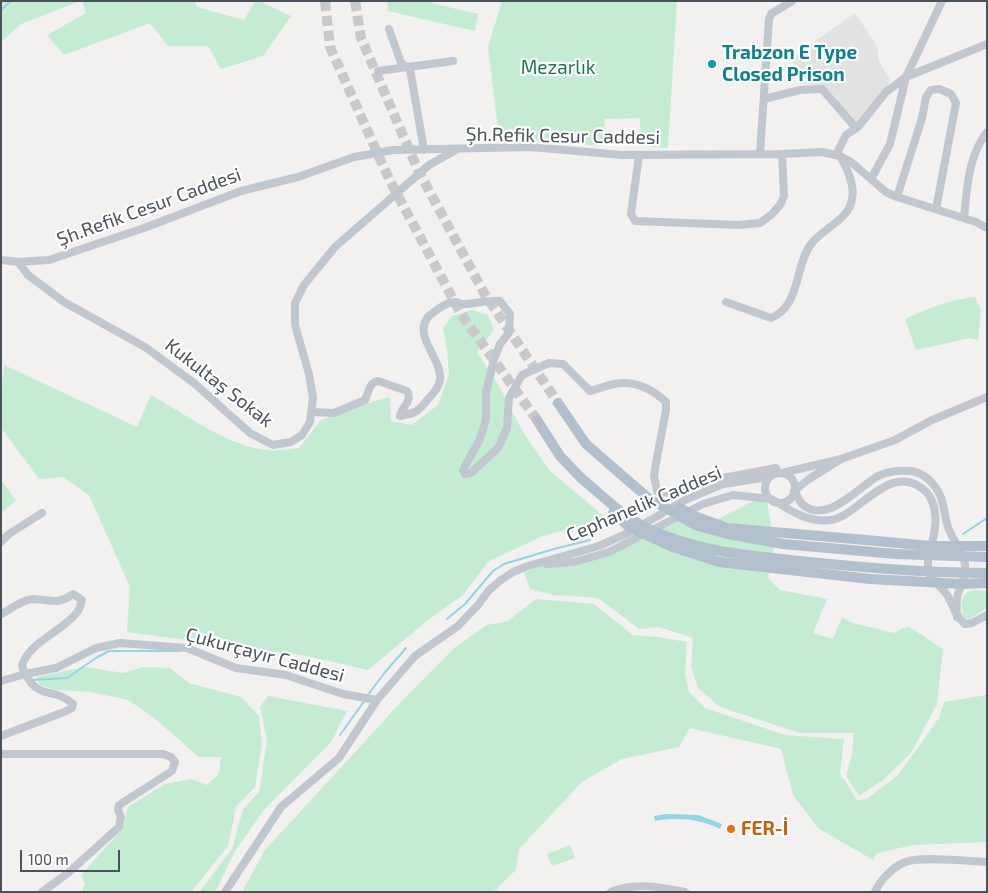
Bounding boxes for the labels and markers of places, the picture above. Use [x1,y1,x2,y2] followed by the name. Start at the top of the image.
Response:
[722,42,857,86] place label: Trabzon E Type Closed Prison
[706,58,718,70] marker: Trabzon E Type Closed Prison
[741,818,788,840] place label: FER-İ
[725,823,737,835] marker: FER-İ

